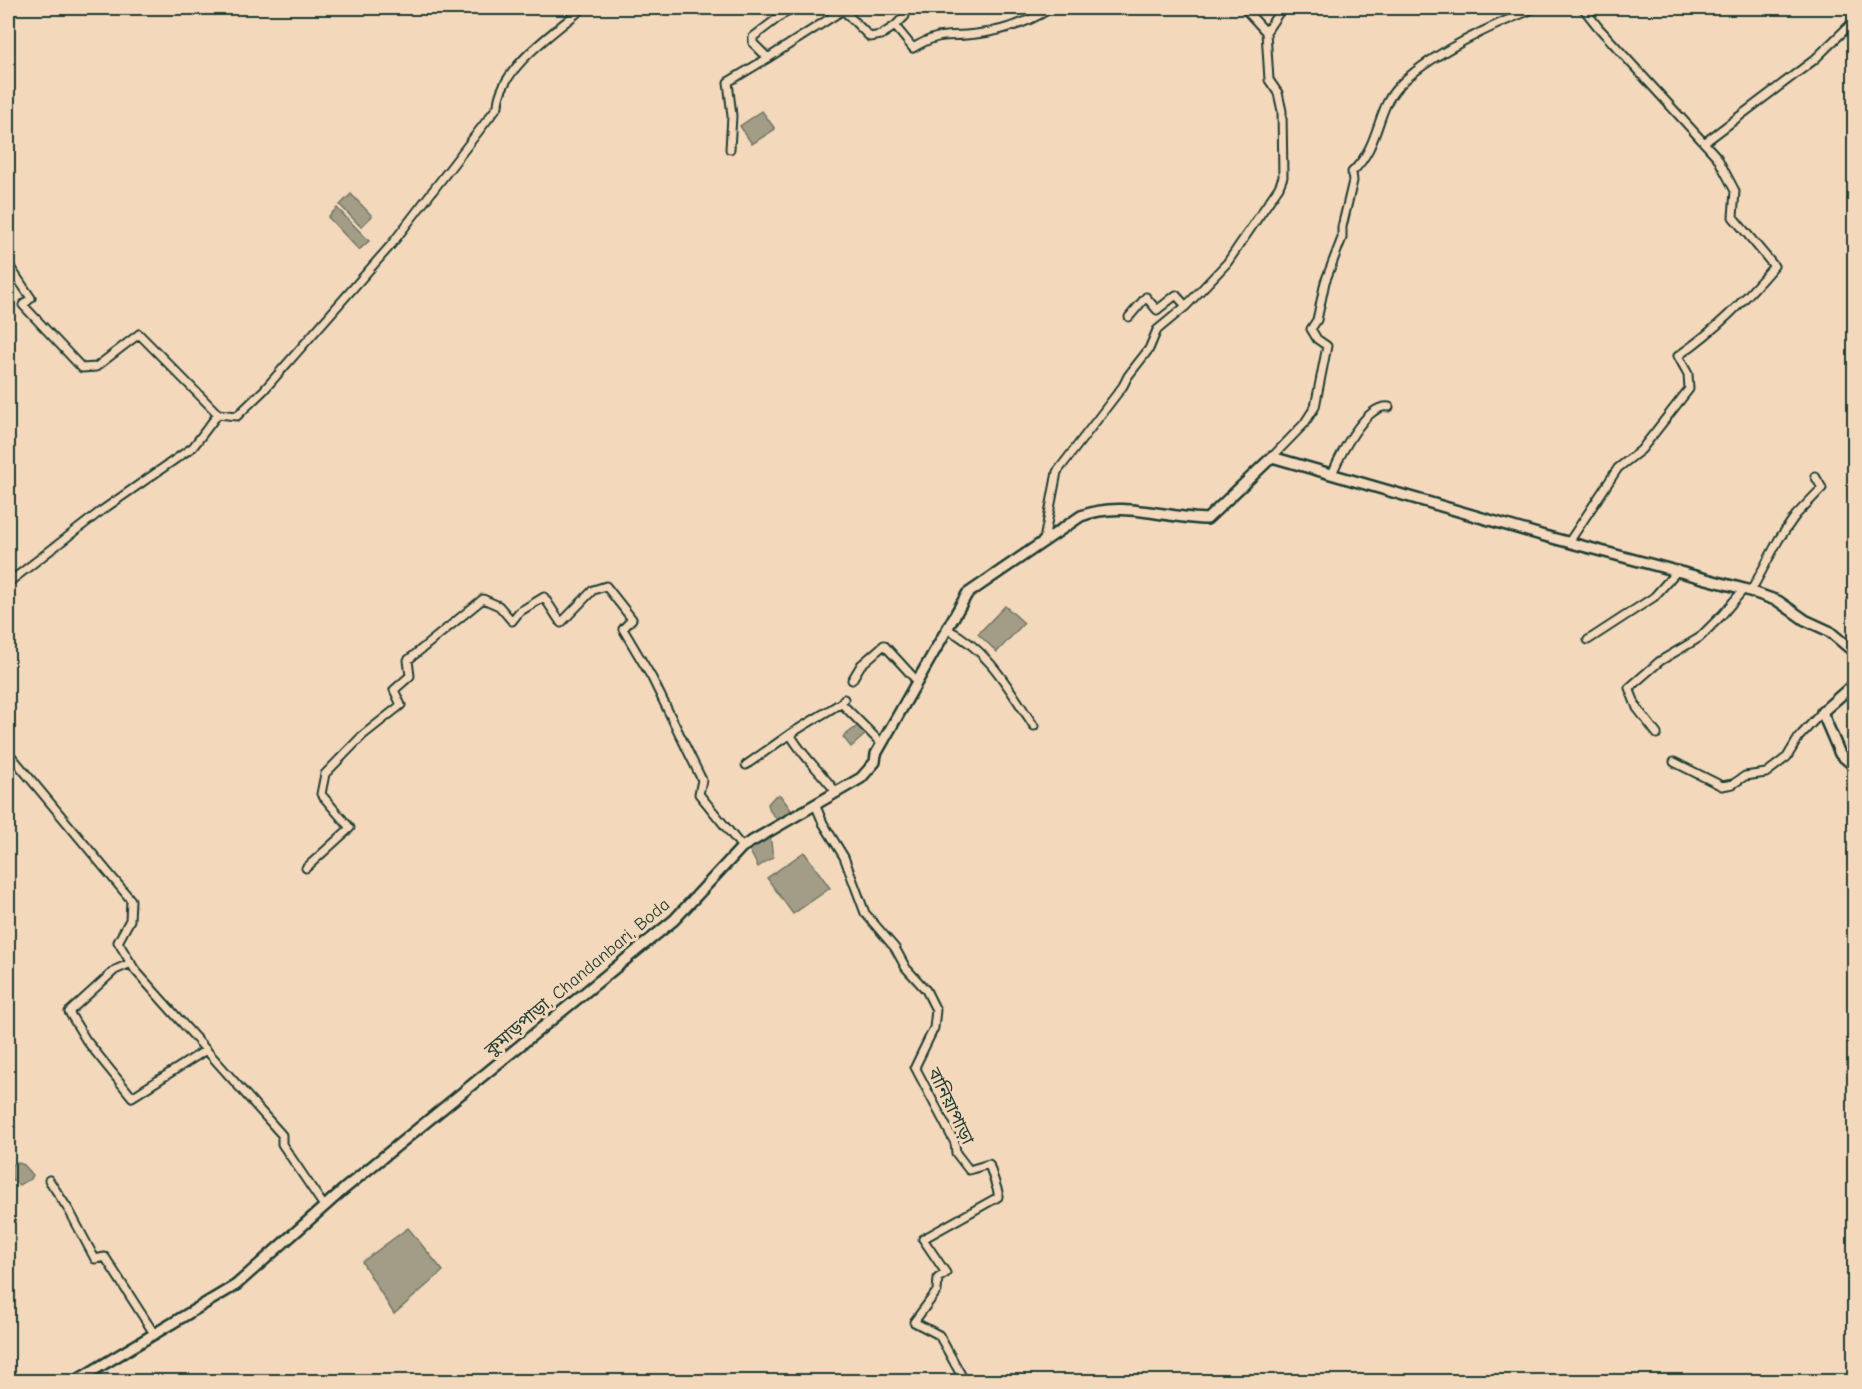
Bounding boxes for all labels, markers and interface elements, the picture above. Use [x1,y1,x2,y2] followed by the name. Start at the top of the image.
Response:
[480,894,674,1062] street label: কুমাড়পাড়া, Chandanbari, Boda
[923,1064,978,1148] street label: বানিয়াপাড়া

